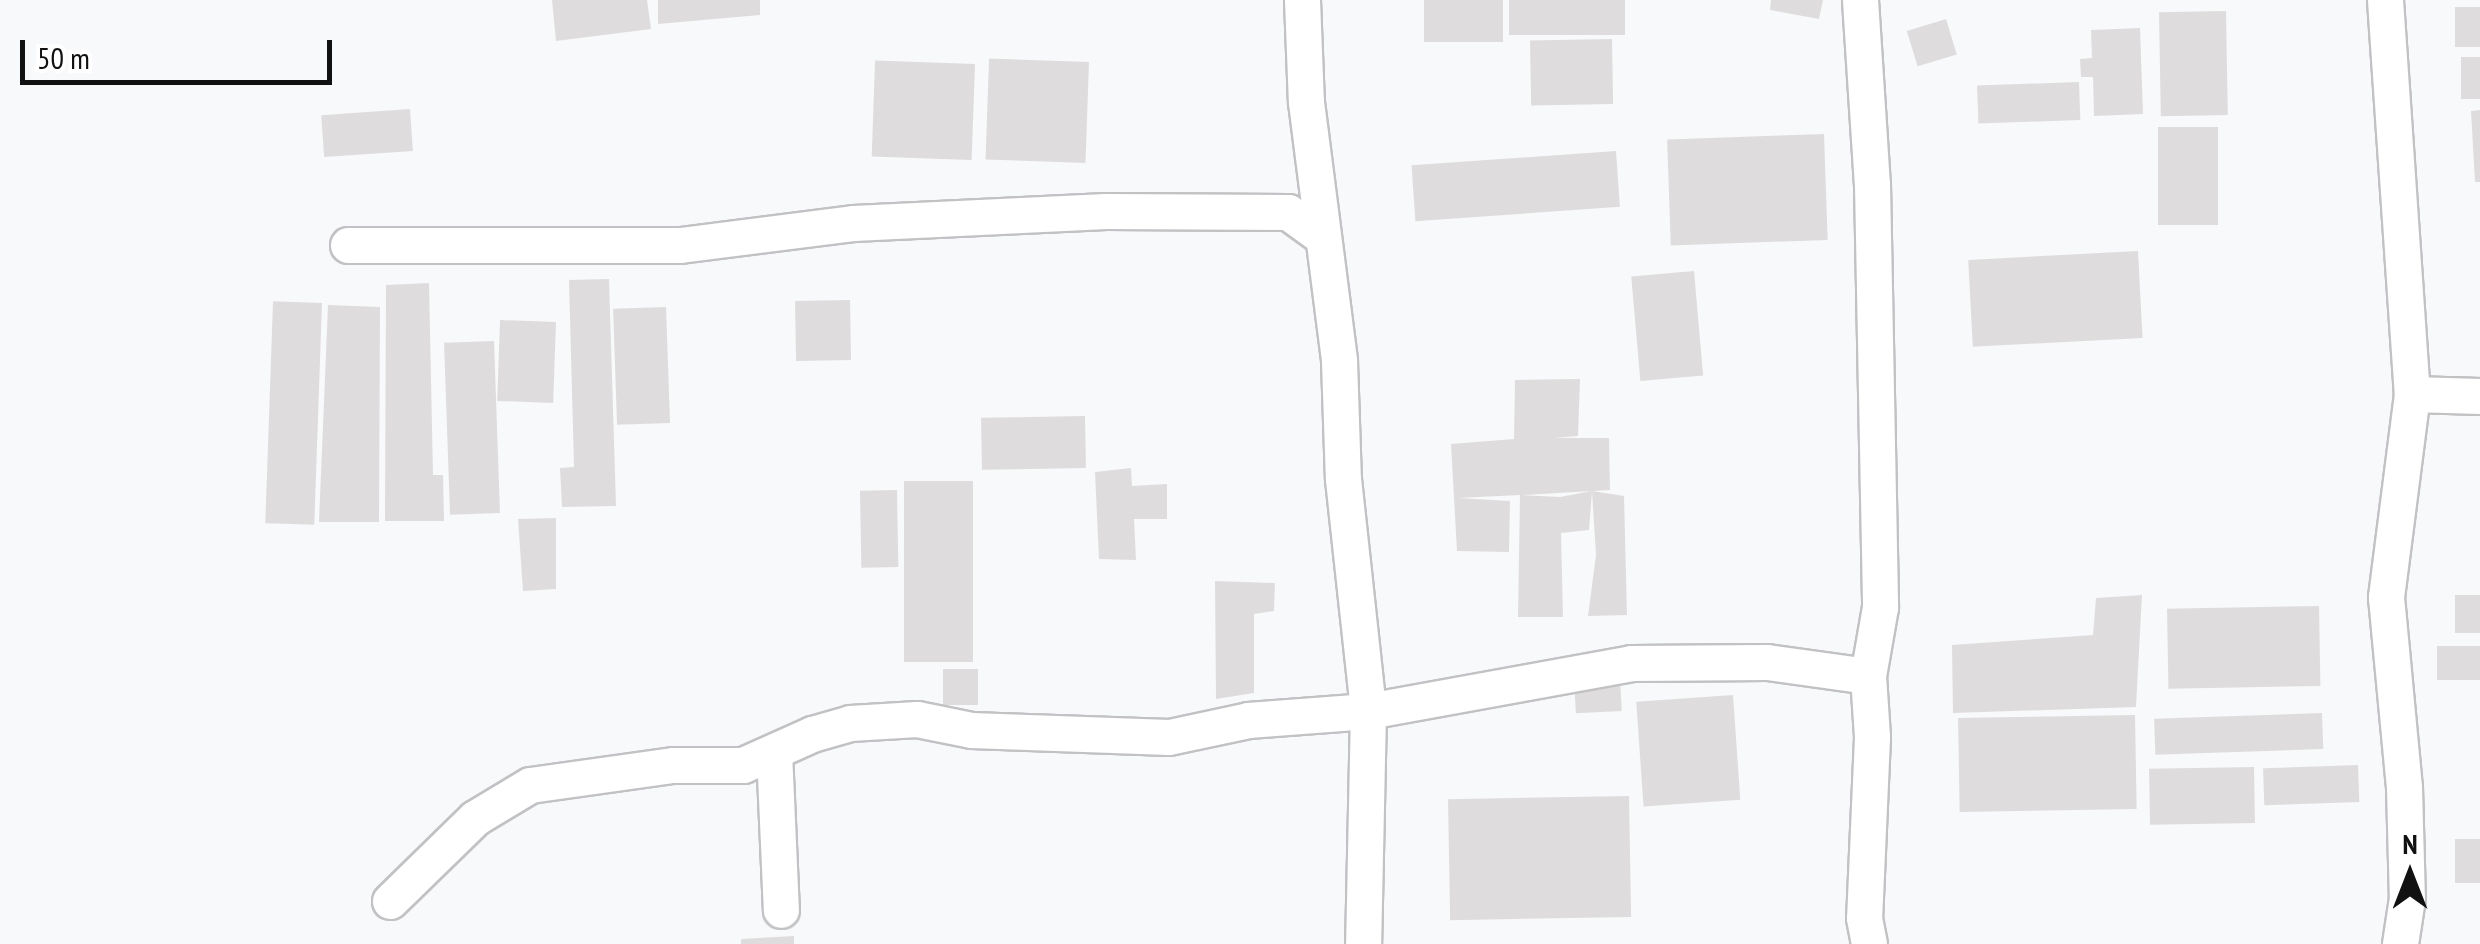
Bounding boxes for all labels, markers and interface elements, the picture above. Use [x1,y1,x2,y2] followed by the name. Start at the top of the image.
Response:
[25,20,338,82] scale bar
[37,38,90,77] text: 50 m
[2360,824,2460,924] north arrow
[2402,825,2418,862] text: N

